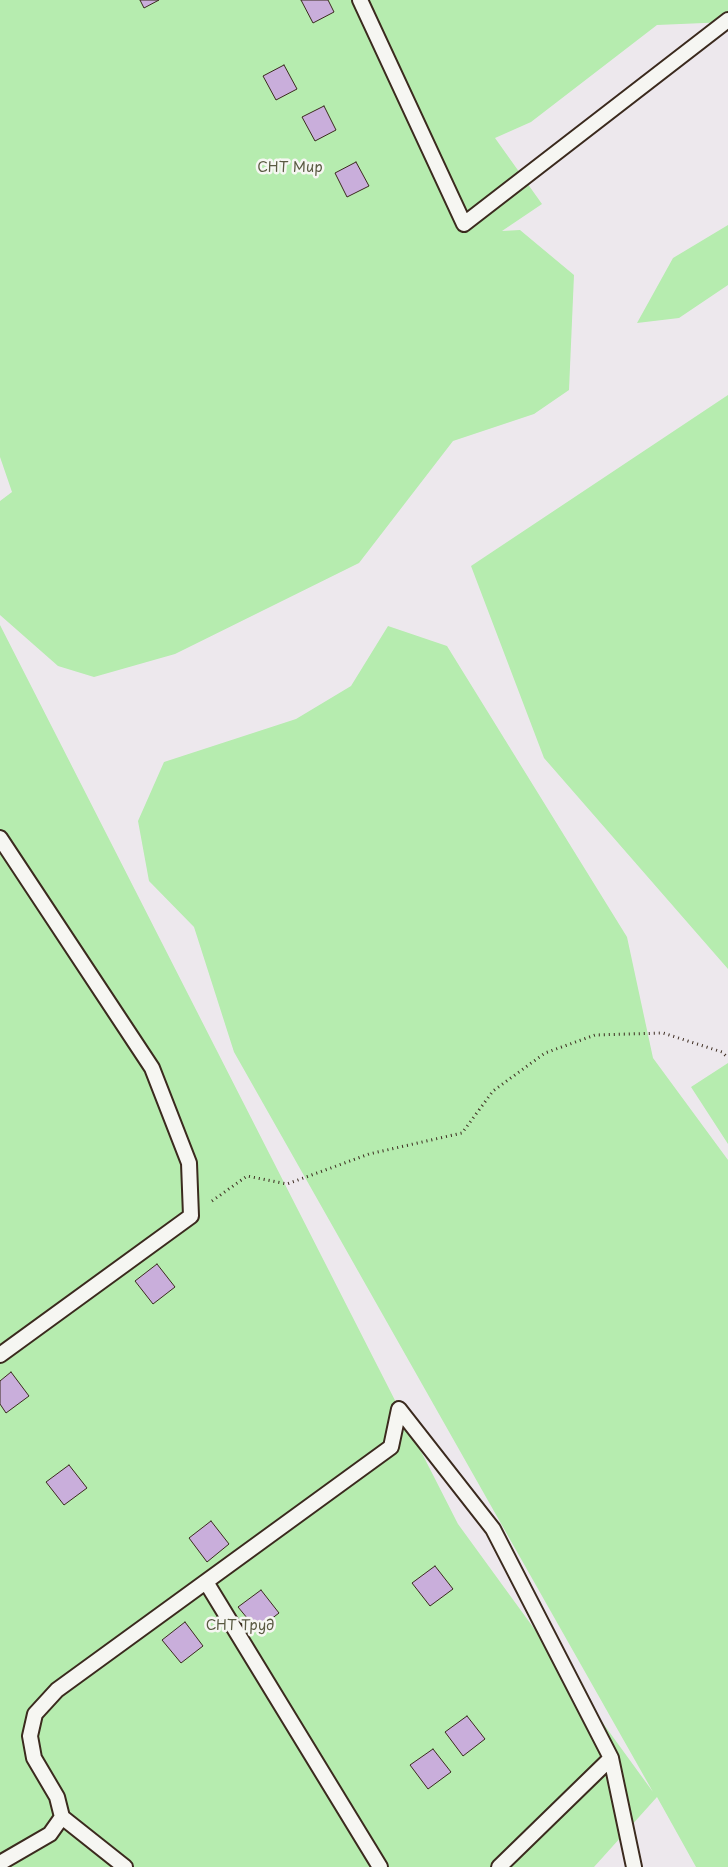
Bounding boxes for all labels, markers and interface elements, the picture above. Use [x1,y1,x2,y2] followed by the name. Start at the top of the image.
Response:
[257,160,323,176] park label: СНТ Мир
[206,1618,274,1634] park label: СНТ Труд

